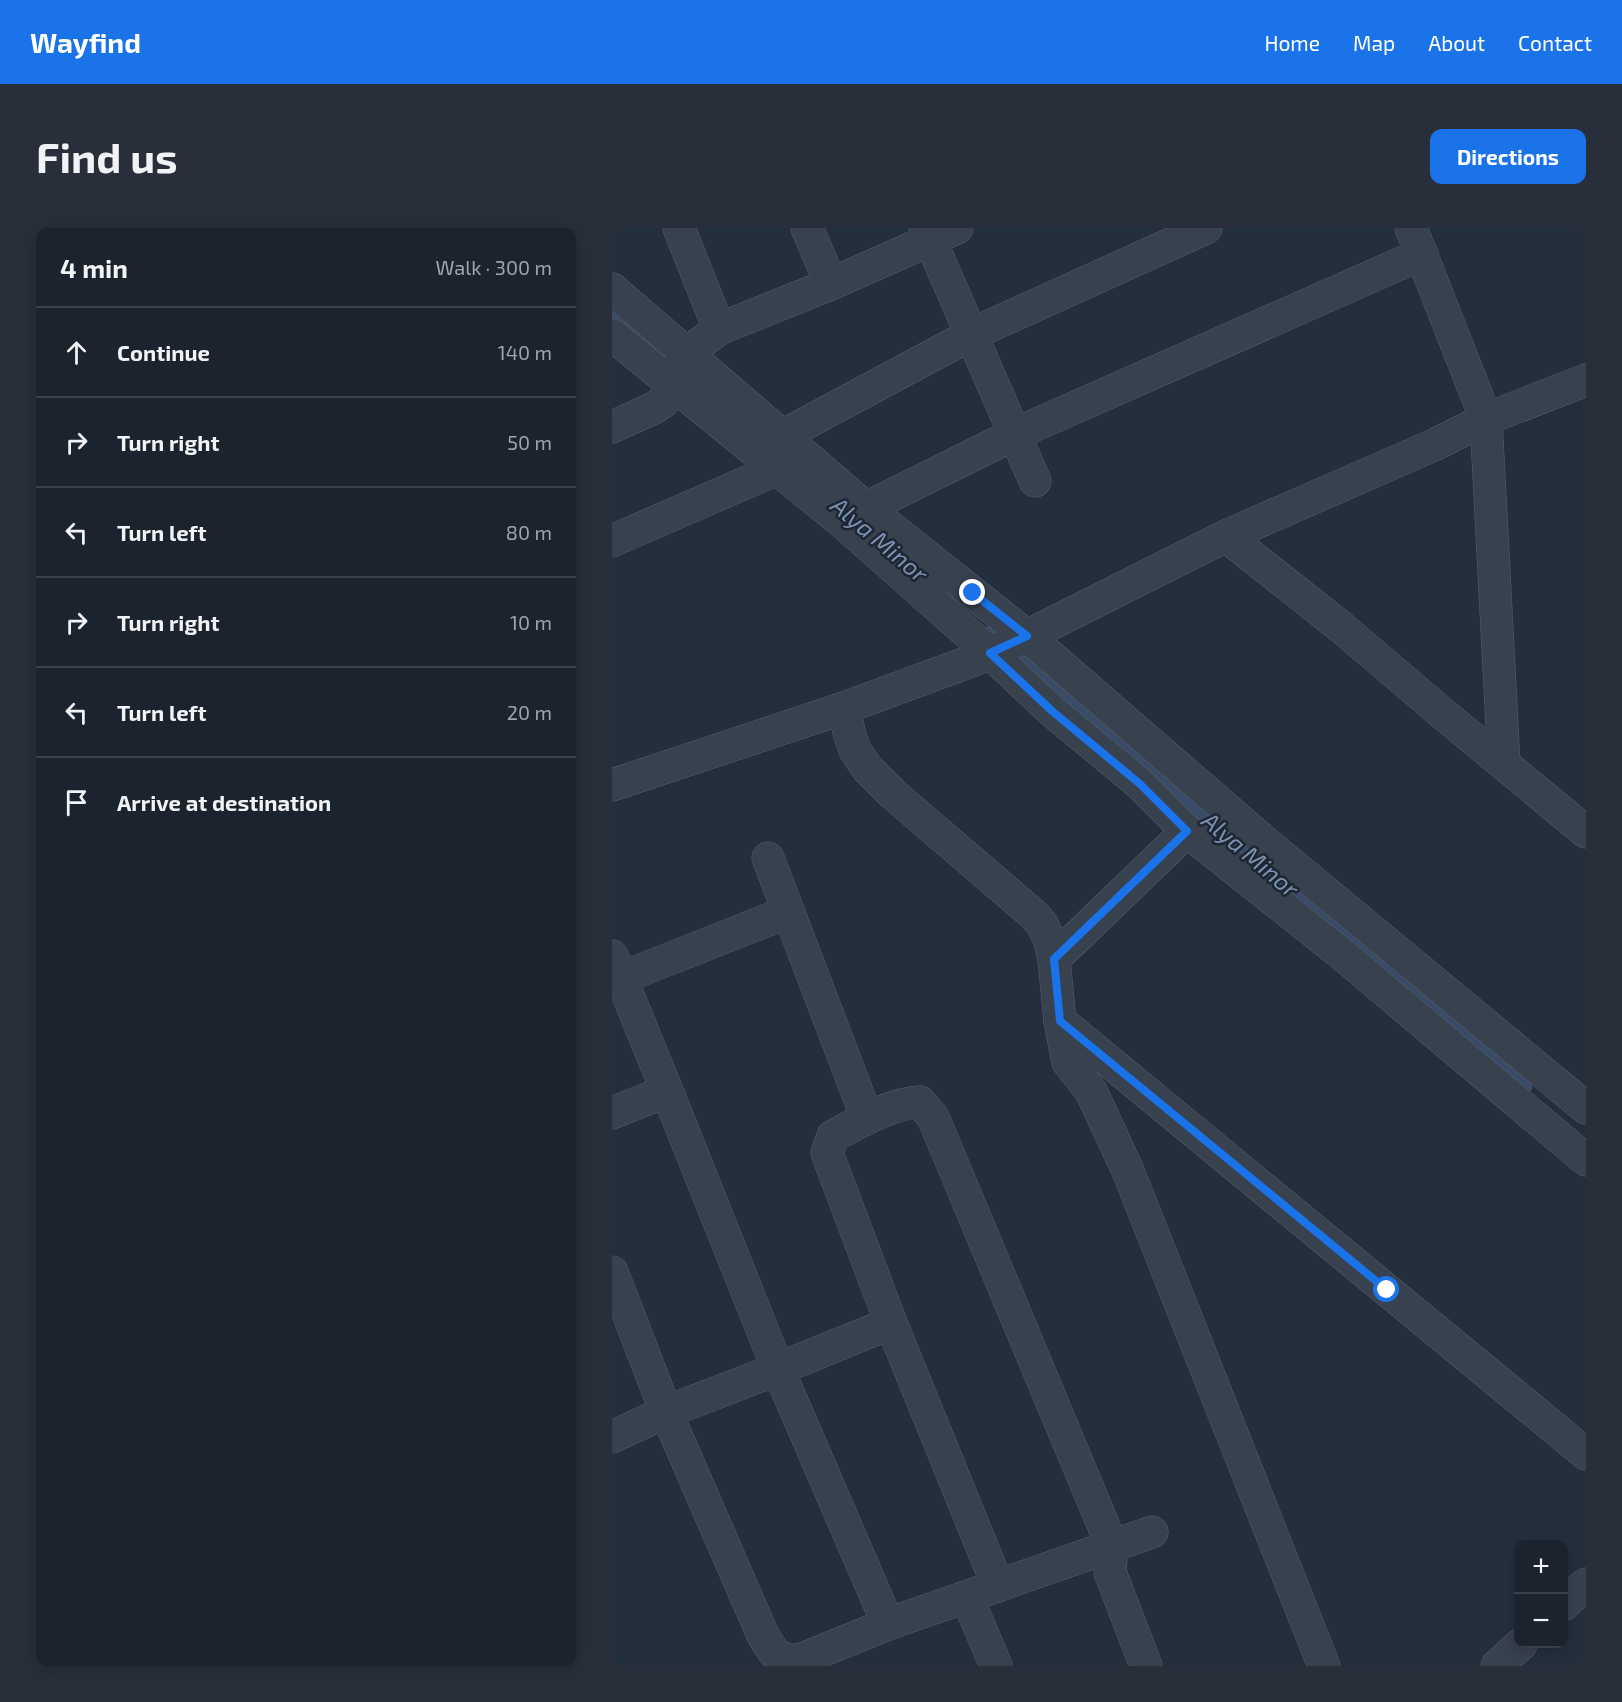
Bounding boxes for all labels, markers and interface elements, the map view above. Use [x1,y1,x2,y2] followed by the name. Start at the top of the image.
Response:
[30,25,141,59] text: Wayfind
[1264,30,1320,55] text: Home
[1353,30,1395,55] text: Map
[1428,30,1485,55] text: About
[1518,30,1592,55] text: Contact
[1430,129,1586,184] button: Directions
[36,131,178,181] text: Find us
[60,252,128,283] text: 4 min
[436,255,552,279] text: Walk · 300 m
[60,336,93,369] icon: ahead
[117,339,210,365] text: Continue
[498,340,552,364] text: 140 m
[60,426,93,459] icon: right
[117,429,219,455] text: Turn right
[507,430,552,454] text: 50 m
[825,489,935,588] water label: Alya Minor
[60,516,93,549] icon: left
[117,519,206,545] text: Turn left
[506,520,552,544] text: 80 m
[959,579,985,605] route end
[60,606,93,639] icon: right
[117,609,219,635] text: Turn right
[510,610,552,634] text: 10 m
[60,696,93,729] icon: left
[117,699,206,725] text: Turn left
[507,700,552,724] text: 20 m
[60,786,93,819] icon: arrive
[117,789,331,815] text: Arrive at destination
[1196,804,1306,903] water label: Alya Minor
[1373,1276,1399,1302] route start
[1514,1540,1568,1648] map controls
[1514,1540,1568,1594] button: +
[1514,1594,1568,1648] button: −

